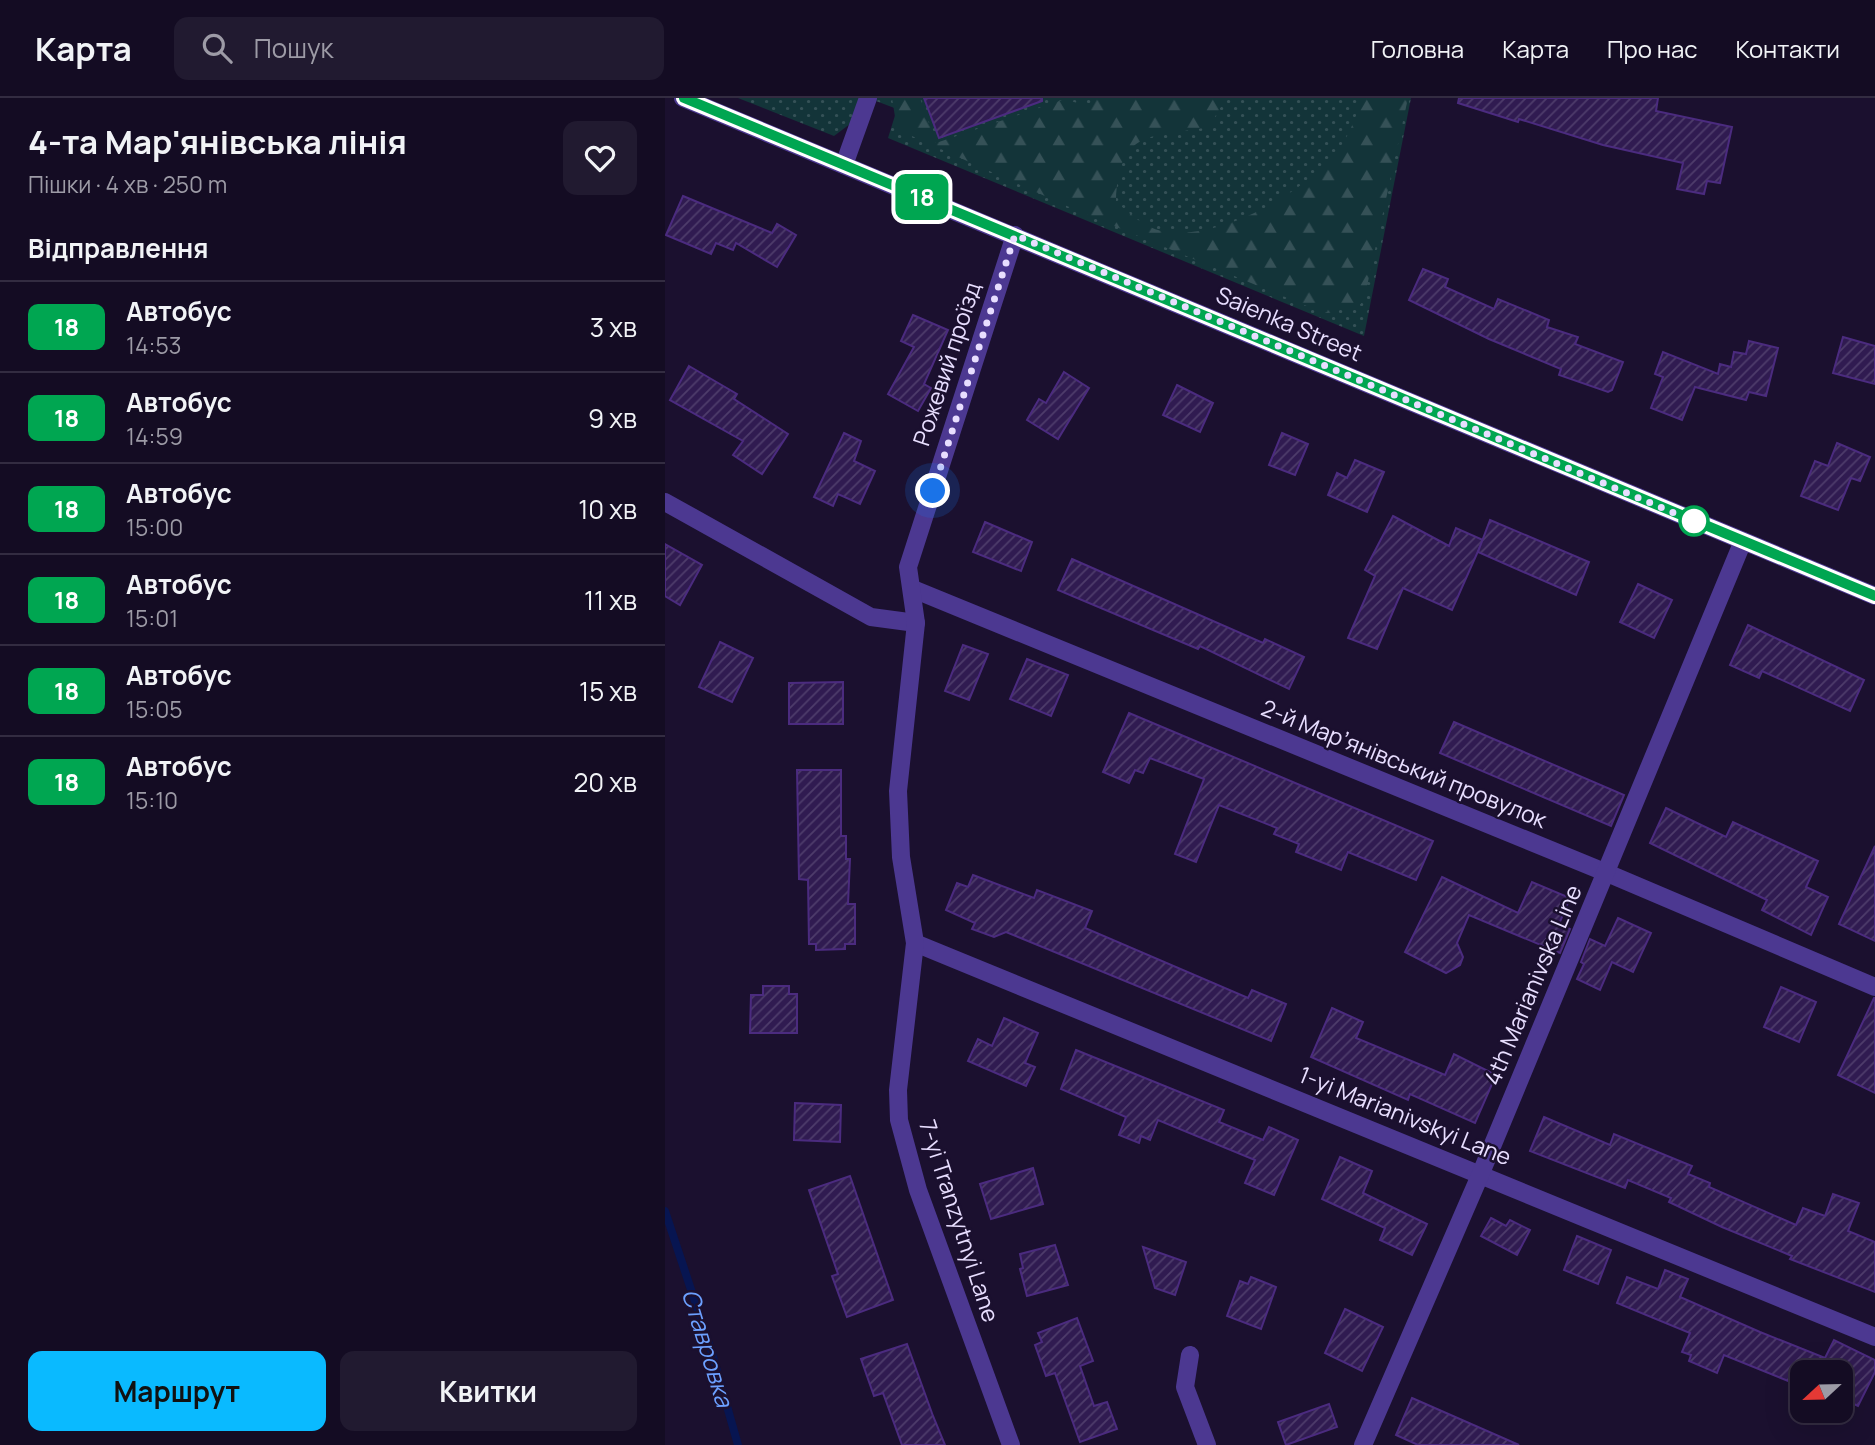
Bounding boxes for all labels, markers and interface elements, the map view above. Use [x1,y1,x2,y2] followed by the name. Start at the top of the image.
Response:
[174,17,664,80] search box
[35,26,132,71] text: Карта
[198,29,236,67] icon: search
[254,30,334,66] text: Пошук
[1371,32,1464,65] text: Головна
[1502,32,1569,65] text: Карта
[1607,32,1698,65] text: Про нас
[1736,32,1840,65] text: Контакти
[28,119,407,164] text: 4-та Мар'янівська лінія
[563,121,637,195] button: heart
[28,168,227,200] text: Пішки · 4 хв · 250 m
[891,174,953,220] line badge: 18
[909,180,935,213] text: 18
[28,230,208,266] text: Відправлення
[904,277,988,450] street label: Рожевий проїзд
[1212,278,1367,368] street label: Saienka Street
[126,293,232,329] text: Автобус
[590,309,637,345] text: 3 хв
[54,310,79,343] text: 18
[126,329,181,361] text: 14:53
[126,384,232,420] text: Автобус
[588,400,637,436] text: 9 хв
[54,401,79,434] text: 18
[126,420,183,452] text: 14:59
[915,473,950,508] your location
[126,475,232,511] text: Автобус
[578,491,637,527] text: 10 хв
[54,492,79,525] text: 18
[1679,506,1709,536] unlabelled marker
[126,511,183,543] text: 15:00
[126,566,232,602] text: Автобус
[584,582,637,618] text: 11 хв
[54,583,79,616] text: 18
[126,602,178,634] text: 15:01
[126,657,232,693] text: Автобус
[579,673,637,709] text: 15 хв
[54,674,79,707] text: 18
[1257,691,1552,835] street label: 2-й Марʼянівський провулок
[126,693,182,725] text: 15:05
[126,748,232,784] text: Автобус
[573,764,637,800] text: 20 хв
[54,765,79,798] text: 18
[126,784,178,816] text: 15:10
[1475,879,1589,1090] street label: 4th Marianivska Line
[1294,1058,1516,1172] street label: 1-yi Marianivskyi Lane
[912,1116,1008,1326] street label: 7-yi Tranzytnyi Lane
[675,1285,742,1412] water label: Ставровка
[28,1351,326,1431] button: Маршрут
[340,1351,637,1431] button: Квитки
[1790,1360,1853,1423] north arrow
[1790,1360,1853,1423] map controls

